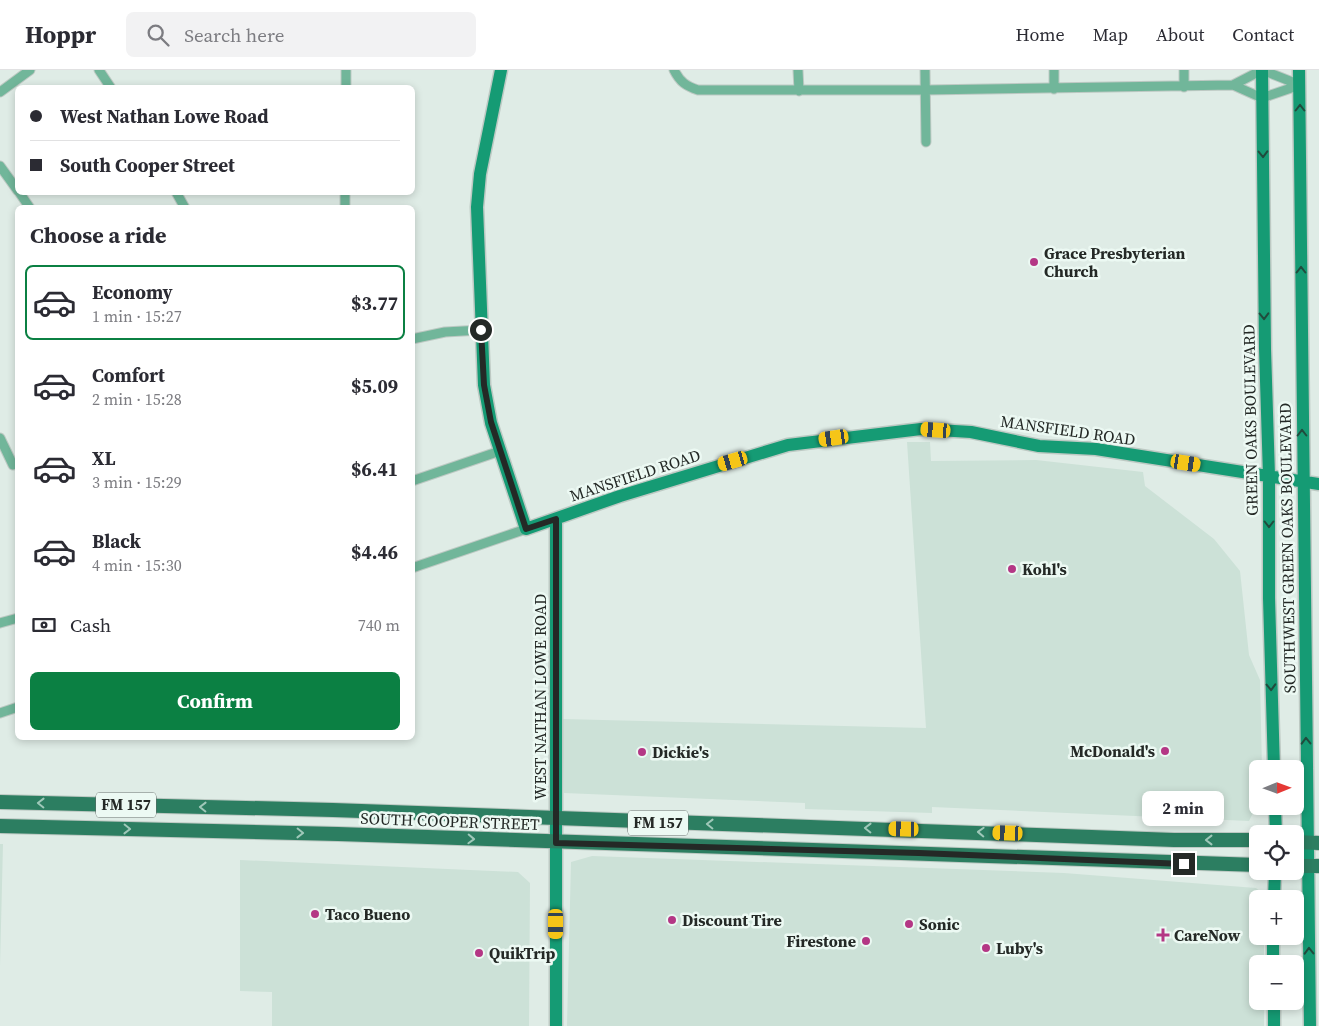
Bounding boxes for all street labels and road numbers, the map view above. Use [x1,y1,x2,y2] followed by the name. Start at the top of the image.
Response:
[1237,324,1263,516] street label: GREEN OAKS BOULEVARD
[1273,402,1301,694] street label: SOUTHWEST GREEN OAKS BOULEVARD
[999,410,1137,450] street label: MANSFIELD ROAD
[567,444,703,506] street label: MANSFIELD ROAD
[529,594,551,800] street label: WEST NATHAN LOWE ROAD
[96,792,156,818] road number: FM 157
[360,807,540,835] street label: SOUTH COOPER STREET
[628,810,688,836] road number: FM 157

